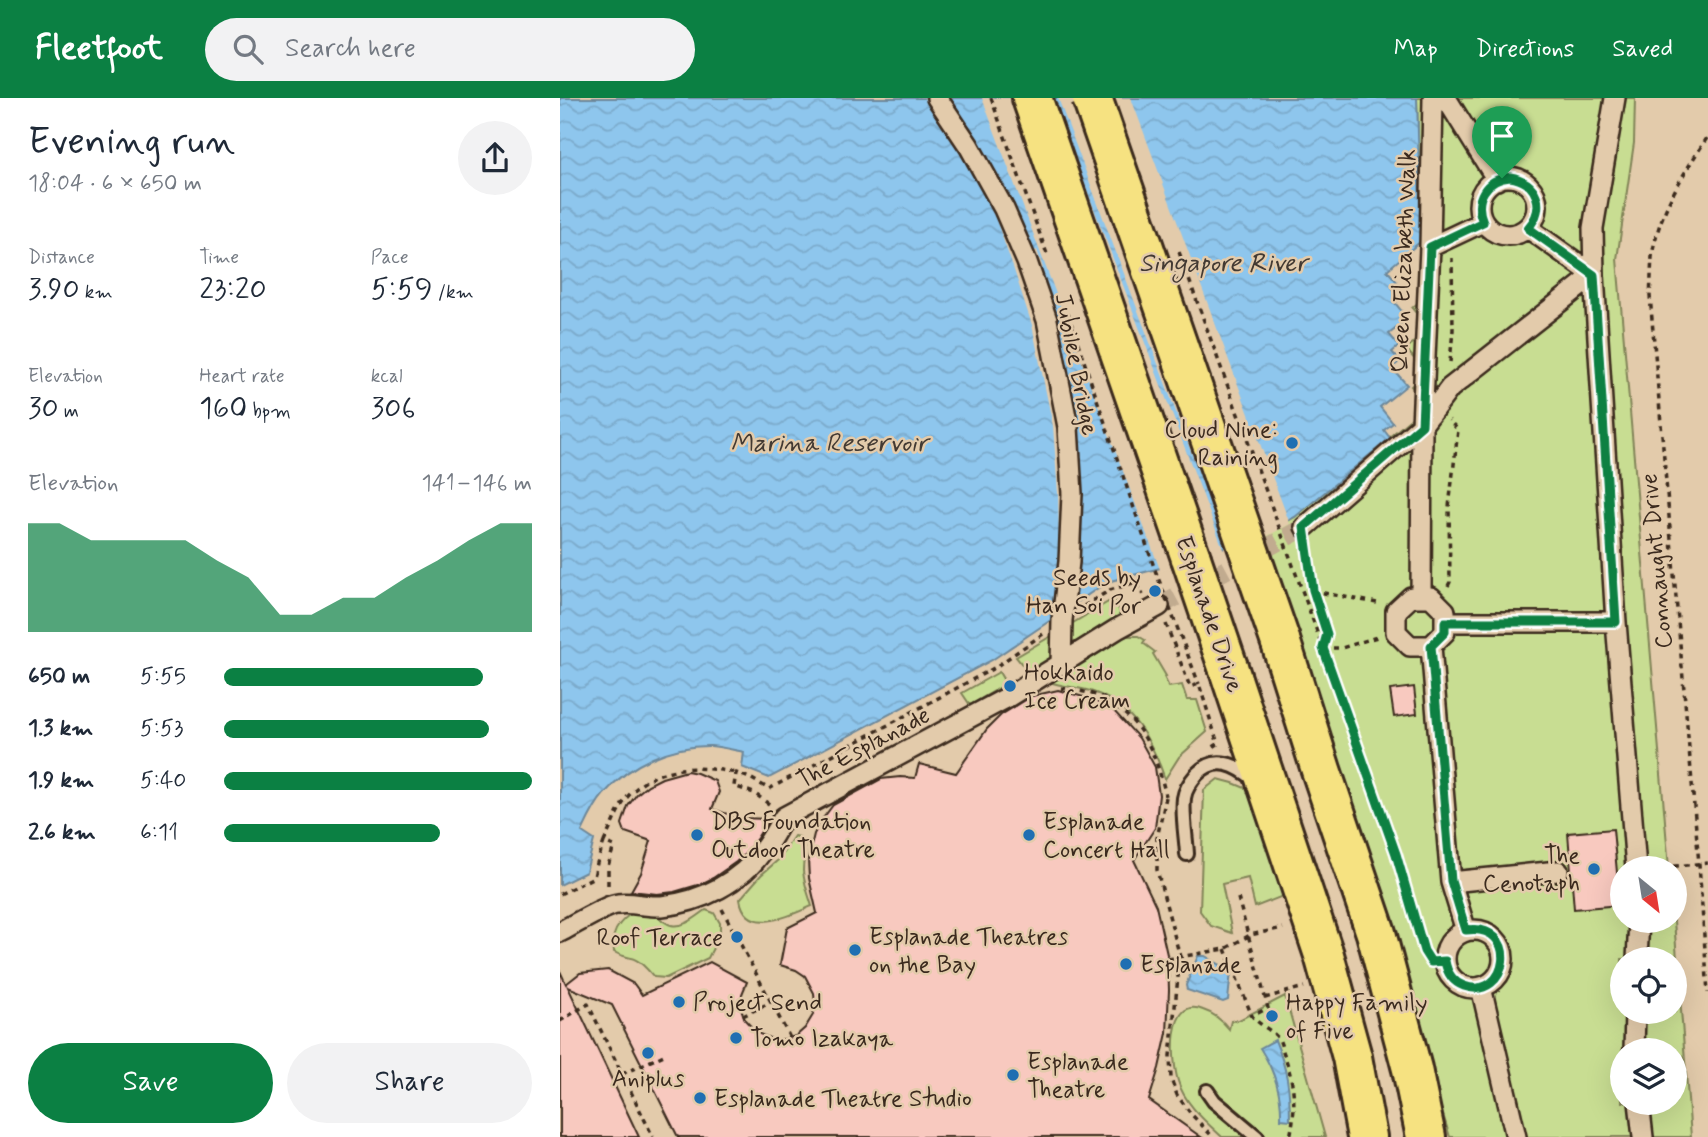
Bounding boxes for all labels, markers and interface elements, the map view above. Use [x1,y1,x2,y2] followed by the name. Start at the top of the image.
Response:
[205,18,695,81] search box
[35,27,163,71] text: Fleetfoot
[229,30,267,68] icon: search
[285,32,416,66] text: Search here
[1394,34,1438,65] text: Map
[1476,34,1574,65] text: Directions
[1612,34,1673,65] text: Saved
[1472,106,1532,178] pin
[1483,117,1521,155] icon: arrive
[28,118,235,167] text: Evening run
[458,121,532,195] button: share
[1385,149,1424,373] street label: Queen Elizabeth Walk
[28,169,202,199] text: 18:04 · 6 × 650 m
[28,245,95,270] text: Distance
[199,245,239,270] text: Time
[371,245,408,270] text: Pace
[1139,247,1310,283] water label: Singapore River
[28,270,80,309] text: 3.90
[199,270,267,309] text: 23:20
[371,270,433,309] text: 5:59
[80,280,113,305] text: km
[433,280,474,305] text: /km
[1047,291,1104,438] street label: Jubilee Bridge
[28,364,103,389] text: Elevation
[199,364,285,389] text: Heart rate
[371,364,403,389] text: kcal
[28,389,59,428] text: 30
[199,389,247,428] text: 160
[371,389,416,428] text: 306
[59,399,79,424] text: m
[247,399,291,424] text: bpm
[1164,415,1278,474] place label: Cloud Nine: Raining
[730,427,931,461] water label: Marina Reservoir
[1284,435,1300,451] marker: Cloud Nine: Raining
[28,469,119,499] text: Elevation
[422,469,532,499] text: 141–146 m
[1634,472,1681,650] street label: Connaught Drive
[1167,532,1250,697] street label: Esplanade Drive
[1026,563,1141,622] place label: Seeds by Han Soi Por
[1147,583,1163,599] marker: Seeds by Han Soi Por
[1024,658,1130,717] place label: Hokkaido Ice Cream
[28,662,90,692] text: 650 m
[140,662,186,692] text: 5:55
[1002,678,1018,694] marker: Hokkaido Ice Cream
[792,700,936,797] street label: The Esplanade
[28,714,93,744] text: 1.3 km
[140,714,183,744] text: 5:53
[28,766,94,796] text: 1.9 km
[140,766,186,796] text: 5:40
[711,807,875,866] place label: DBS Foundation Outdoor Theatre
[1043,807,1170,866] place label: Esplanade Concert Hall
[28,818,96,848] text: 2.6 km
[140,818,178,848] text: 6:11
[689,827,705,843] marker: DBS Foundation Outdoor Theatre
[1021,827,1037,843] marker: Esplanade Concert Hall
[1483,841,1580,900] place label: The Cenotaph
[1610,856,1687,933] north arrow
[1610,856,1687,1115] map controls
[1586,861,1602,877] marker: The Cenotaph
[869,922,1069,981] place label: Esplanade Theatres on the Bay
[596,923,723,954] place label: Roof Terrace
[729,929,745,945] marker: Roof Terrace
[847,942,863,958] marker: Esplanade Theatres on the Bay
[1610,947,1687,1024] button: locate
[1140,950,1242,981] place label: Esplanade
[1118,956,1134,972] marker: Esplanade
[693,988,822,1019] place label: Project Send
[1286,988,1427,1047] place label: Happy Family of Five
[671,994,687,1010] marker: Project Send
[1264,1008,1280,1024] marker: Happy Family of Five
[750,1024,894,1055] place label: Tomo Izakaya
[728,1030,744,1046] marker: Tomo Izakaya
[1610,1038,1687,1115] button: layers
[28,1043,273,1123] button: Save
[287,1043,532,1123] button: Share
[640,1045,656,1061] marker: Aniplus
[1027,1047,1129,1106] place label: Esplanade Theatre
[612,1064,685,1095] place label: Aniplus
[1005,1067,1021,1083] marker: Esplanade Theatre
[714,1084,972,1115] place label: Esplanade Theatre Studio
[692,1090,708,1106] marker: Esplanade Theatre Studio

